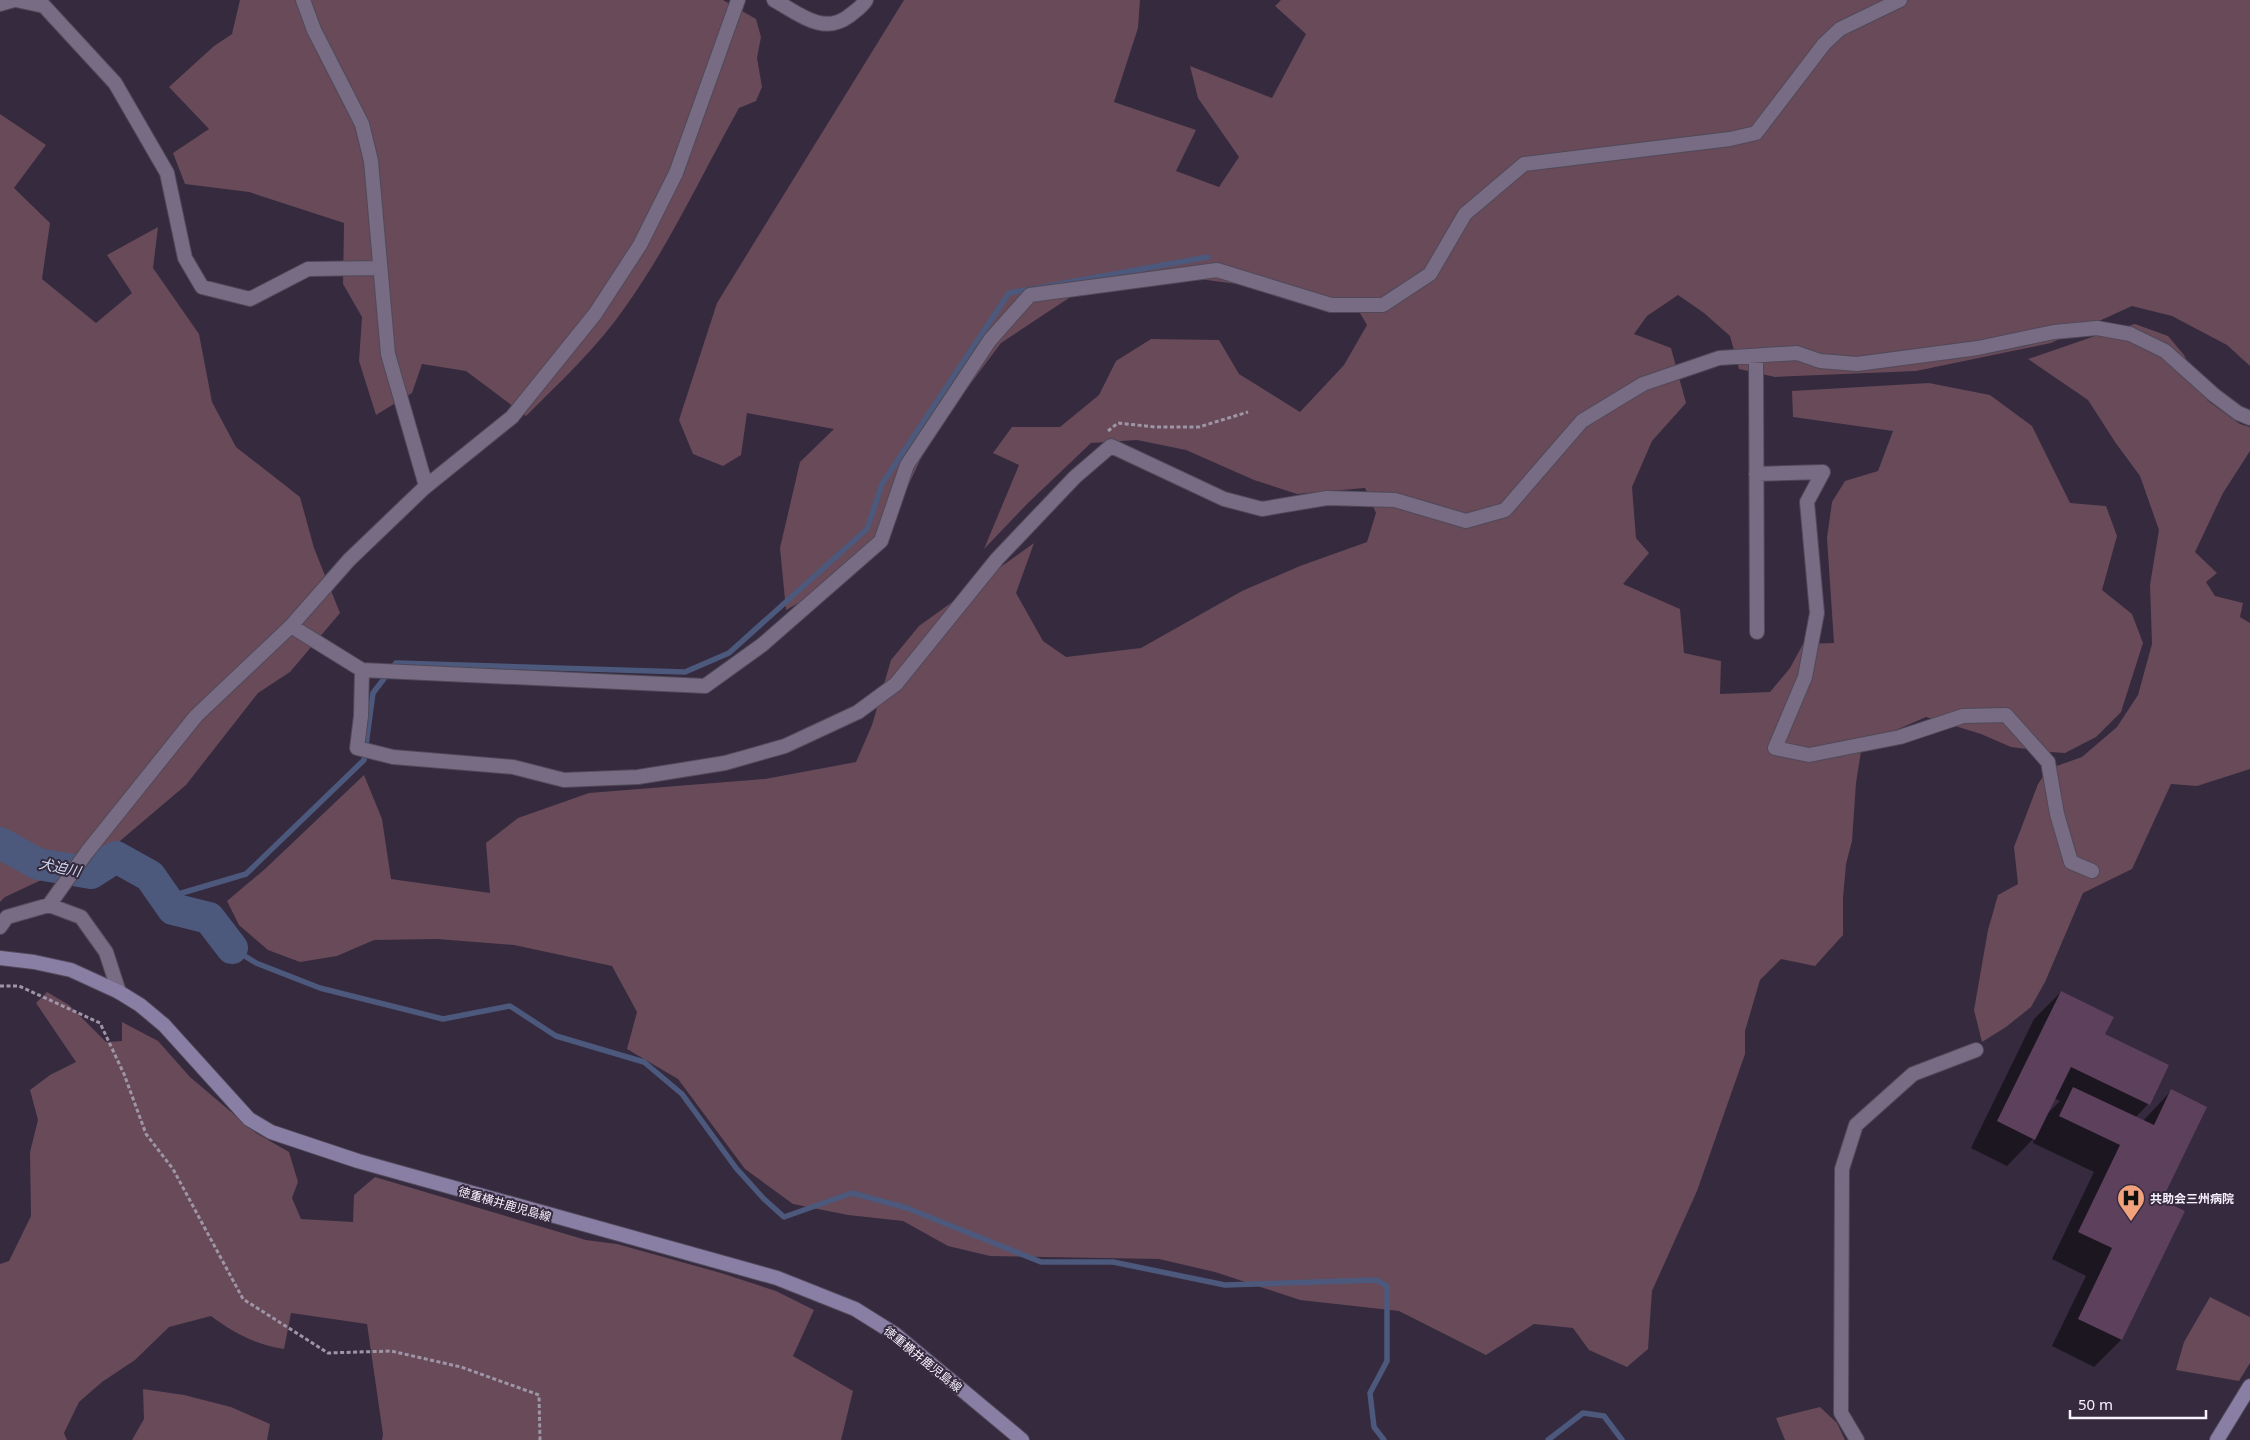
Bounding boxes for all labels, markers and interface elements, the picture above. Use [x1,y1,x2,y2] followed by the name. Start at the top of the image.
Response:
[37,853,84,881] water label: 犬迫川
[457,1183,553,1225] street label: 徳重横井鹿児島線
[2116,1183,2146,1222] hospital icon: 共助会三州病院
[2150,1190,2234,1207] place label: 共助会三州病院
[880,1322,966,1396] street label: 徳重横井鹿児島線
[2070,1388,2206,1420] scale bar
[2078,1394,2113,1414] text: 50 m

